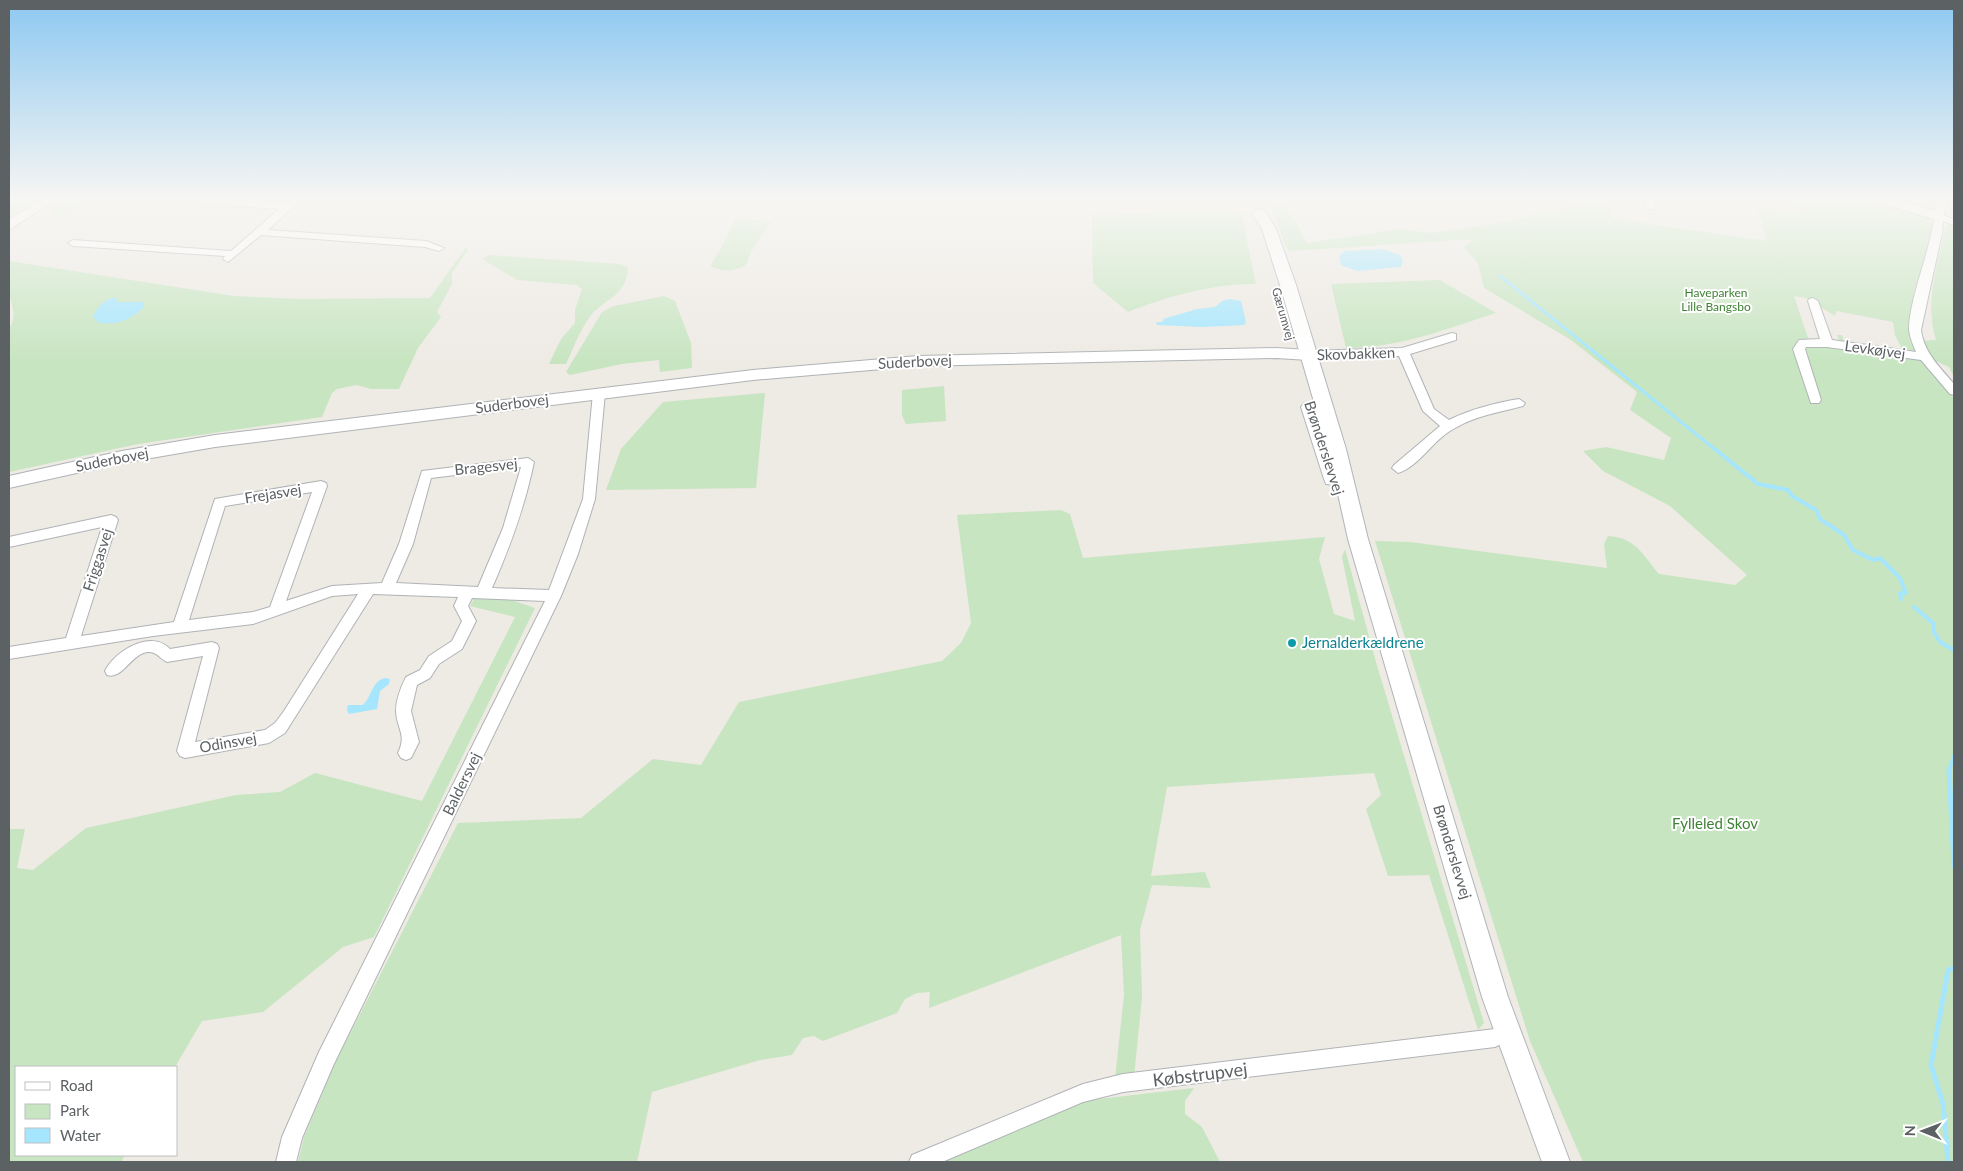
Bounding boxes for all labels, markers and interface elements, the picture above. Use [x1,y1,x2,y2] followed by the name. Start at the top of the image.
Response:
[1681,285,1751,314] park label: Haveparken Lille Bangsbo
[1269,286,1298,342] street label: Gærumvej
[1844,336,1907,362] street label: Levkøjvej
[1317,343,1395,363] street label: Skovbakken
[878,350,952,372] street label: Suderbovej
[474,390,550,416] street label: Suderbovej
[1301,398,1349,497] street label: Brønderslevvej
[74,443,150,475] street label: Suderbovej
[453,454,518,478] street label: Bragesvej
[243,480,303,506] street label: Frejasvej
[78,526,116,594] street label: Friggasvej
[1302,633,1424,651] place label: Jernalderkældrene
[1286,637,1298,649] marker: Jernalderkældrene
[198,728,258,756] street label: Odinsvej
[438,749,484,818] street label: Baldersvej
[1430,802,1476,901] street label: Brønderslevvej
[1672,814,1758,832] park label: Fylleled Skov
[1151,1057,1249,1091] street label: Købstrupvej
[15,1066,178,1156] legend
[60,1076,93,1094] text: Road
[60,1101,90,1119] text: Park
[1898,1106,1948,1156] north arrow
[1901,1125,1918,1136] text: N
[60,1126,101,1144] text: Water

